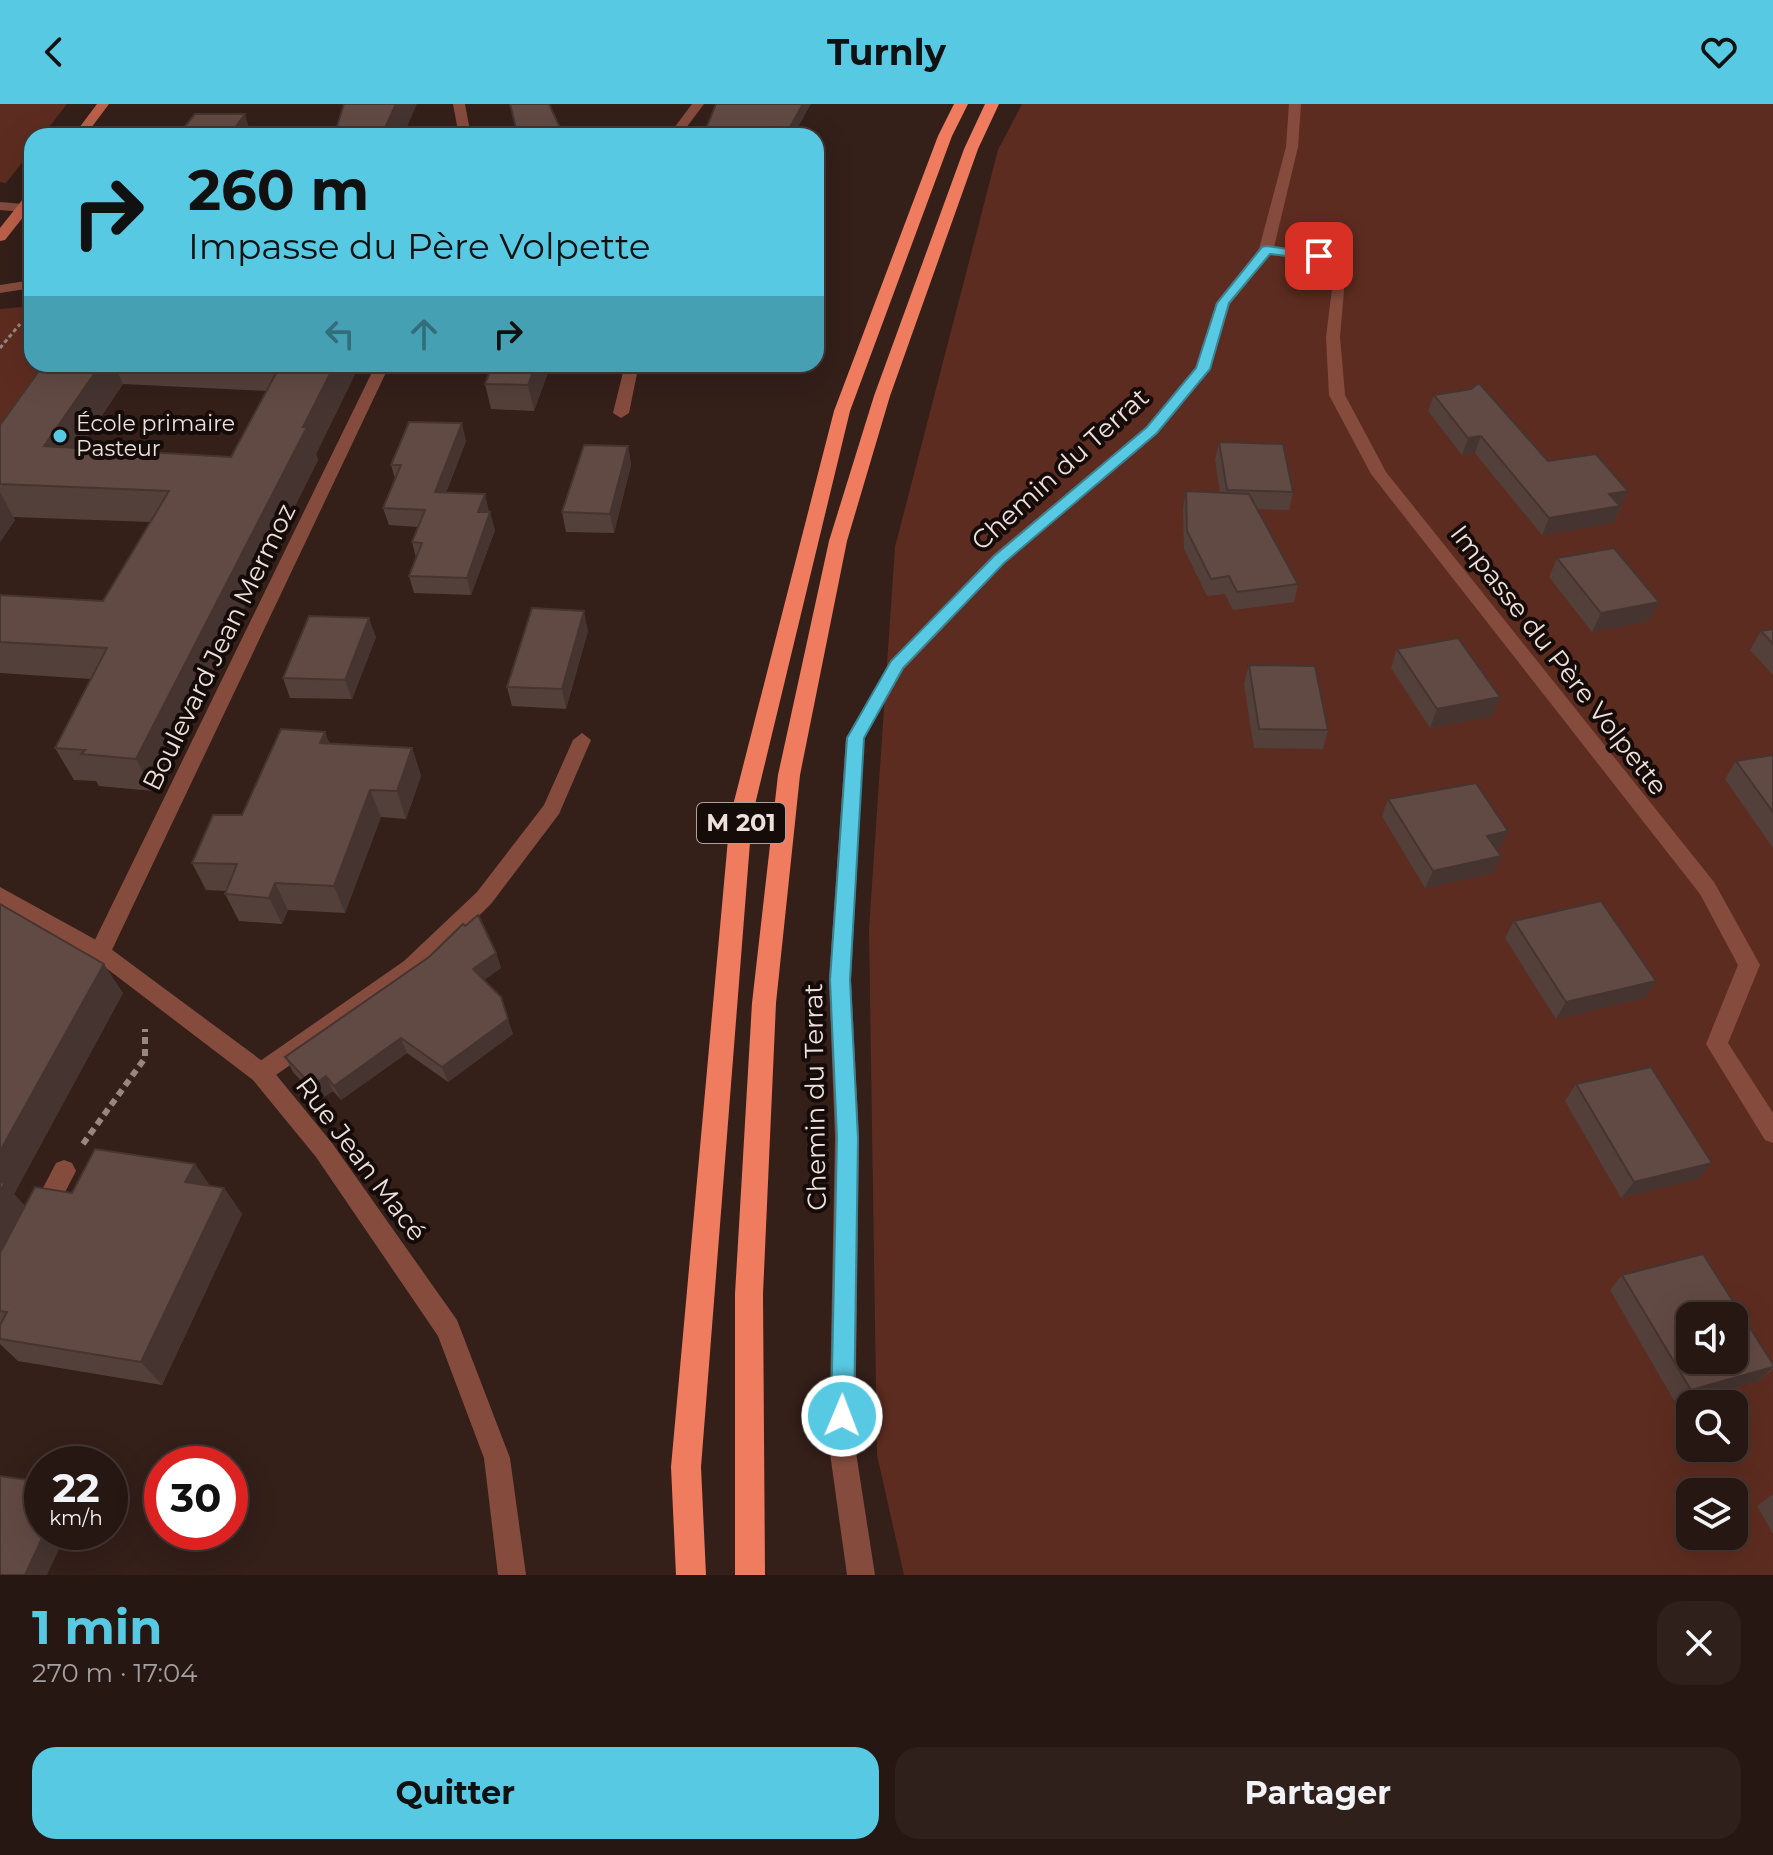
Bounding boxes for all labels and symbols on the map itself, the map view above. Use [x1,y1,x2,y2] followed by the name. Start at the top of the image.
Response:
[1285,222,1353,290] pin
[965,381,1155,557] street label: Chemin du Terrat
[76,410,235,462] place label: École primaire Pasteur
[51,427,69,445] marker: École primaire Pasteur
[136,498,302,796] street label: Boulevard Jean Mermoz
[1444,519,1674,801] street label: Impasse du Père Volpette
[697,803,785,843] road number: M 201
[797,983,833,1211] street label: Chemin du Terrat
[289,1071,433,1247] street label: Rue Jean Macé
[800,1374,884,1458] position arrow
[144,1446,248,1550] speed limit sign: 30

